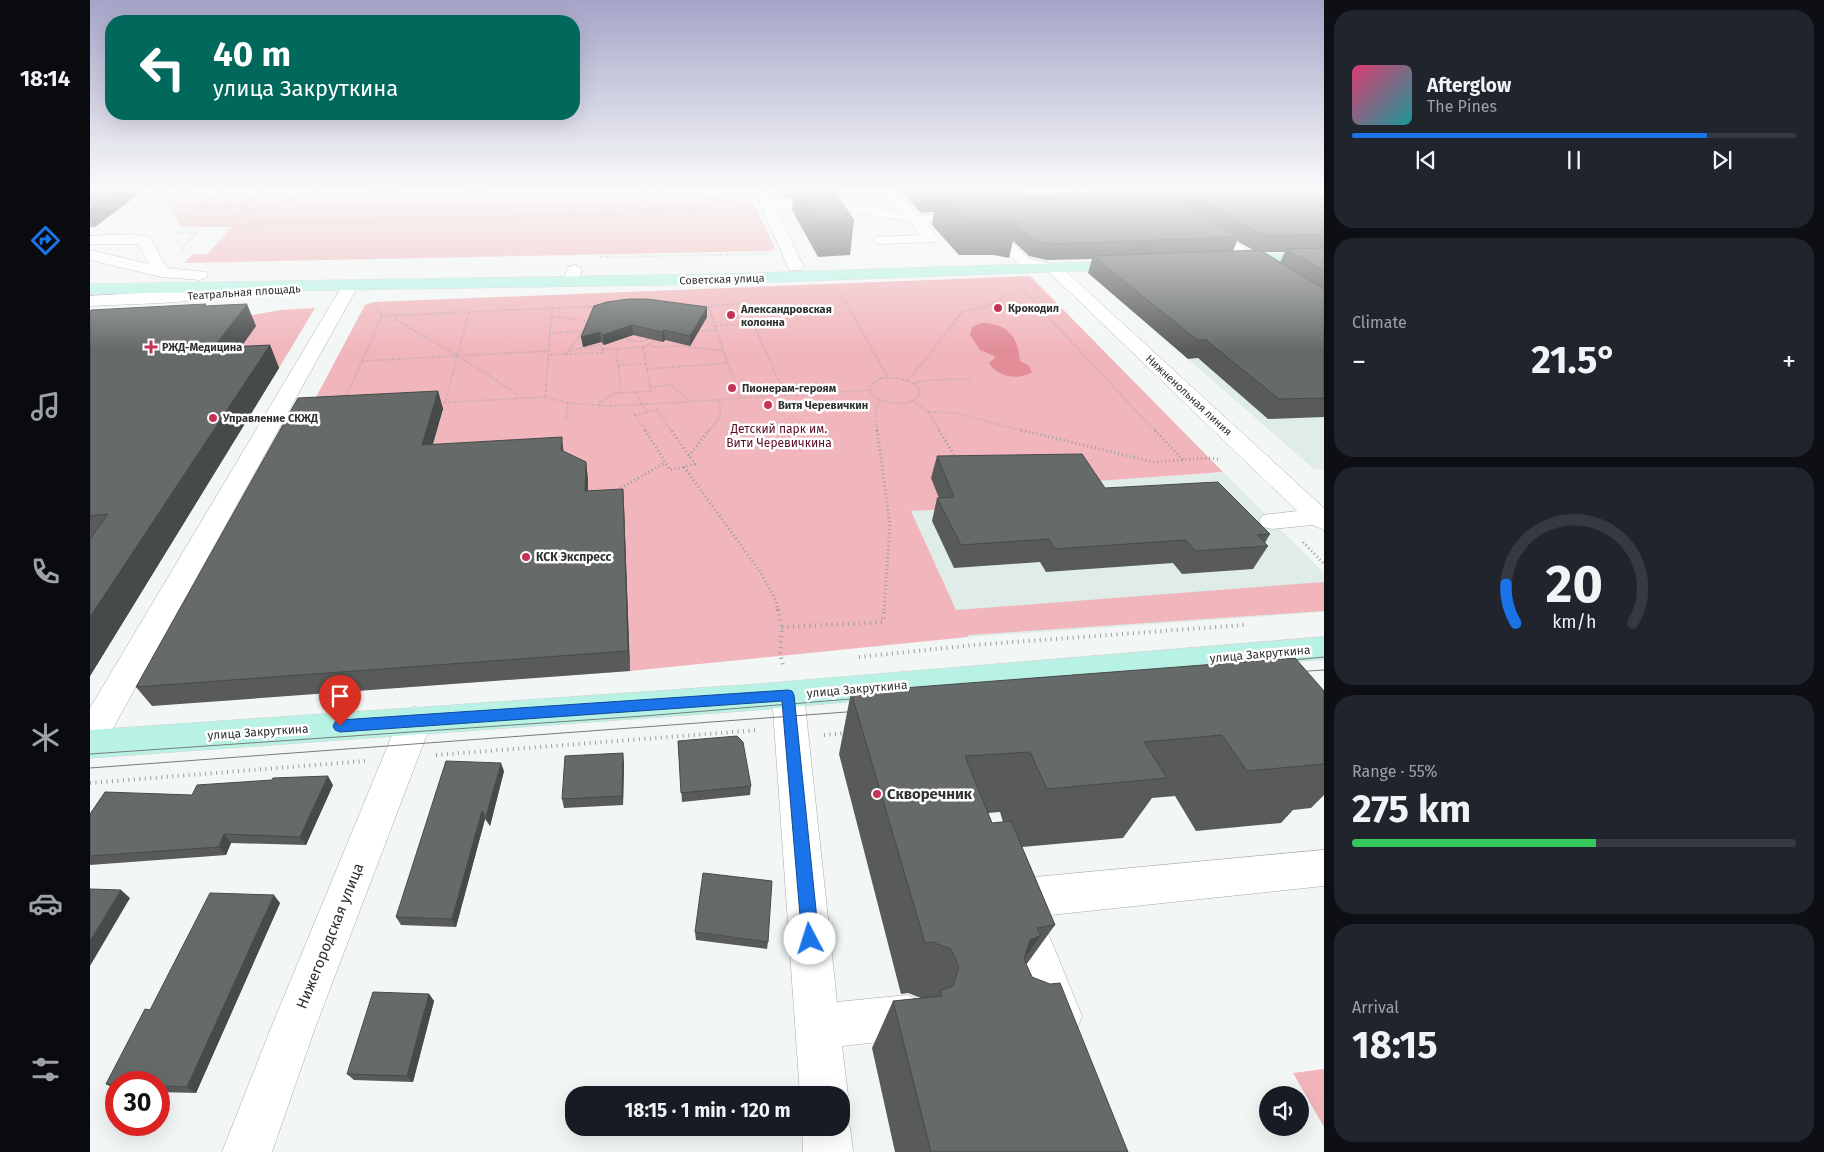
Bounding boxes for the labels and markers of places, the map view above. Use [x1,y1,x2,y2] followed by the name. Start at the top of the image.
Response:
[992,302,1004,314] marker: Крокодил
[1008,302,1059,315] place label: Крокодил
[740,303,832,329] place label: Александровская колонна
[725,309,737,321] marker: Александровская колонна
[144,340,158,354] marker: РЖД-Медицина
[162,341,242,354] place label: РЖД-Медицина
[726,382,738,394] marker: Пионерам-героям
[742,382,837,395] place label: Пионерам-героям
[762,399,774,411] marker: Витя Черевичкин
[778,399,868,412] place label: Витя Черевичкин
[207,412,219,424] marker: Управление СКЖД
[222,412,318,425] place label: Управление СКЖД
[536,550,611,564] place label: КСК Экспресс
[520,551,532,563] marker: КСК Экспресс
[319,675,361,726] pin
[887,785,973,803] place label: Скворечник
[871,788,883,800] marker: Скворечник

